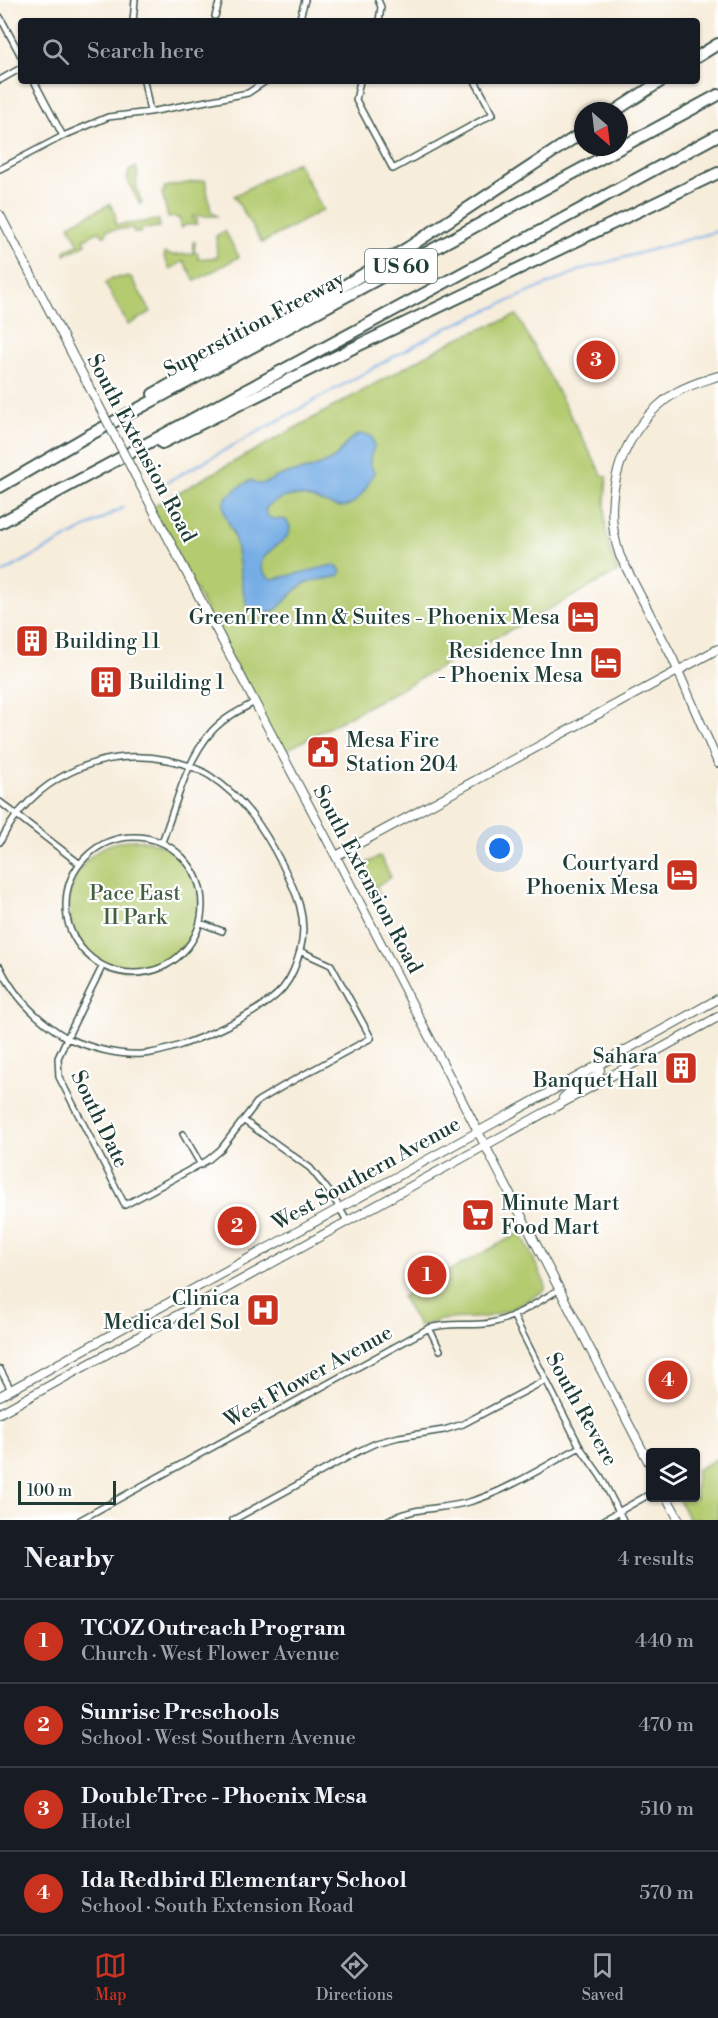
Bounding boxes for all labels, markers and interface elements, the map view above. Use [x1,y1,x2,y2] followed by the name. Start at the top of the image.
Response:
[18,18,700,84] search box
[39,35,72,68] icon: search
[87,38,204,65] text: Search here
[574,102,628,156] north arrow
[365,249,437,283] road number: US 60
[160,266,350,384] street label: Superstition Freeway
[576,338,616,382] pin: 3
[80,350,202,547] street label: South Extension Road
[565,599,601,635] hotel icon: GreenTree Inn & Suites - Phoenix Mesa
[189,605,560,631] place label: GreenTree Inn & Suites - Phoenix Mesa
[14,623,50,659] building icon: Building 11
[54,629,160,655] place label: Building 11
[438,639,583,689] place label: Residence Inn - Phoenix Mesa
[588,645,624,681] hotel icon: Residence Inn - Phoenix Mesa
[88,664,124,700] building icon: Building 1
[128,670,225,696] place label: Building 1
[346,728,458,778] place label: Mesa Fire Station 204
[305,734,341,770] public building icon: Mesa Fire Station 204
[306,781,428,978] street label: South Extension Road
[485,834,514,863] your location
[526,851,659,901] place label: Courtyard Phoenix Mesa
[664,857,700,893] hotel icon: Courtyard Phoenix Mesa
[89,881,181,931] park label: Pace East II Park
[532,1044,658,1094] place label: Sahara Banquet Hall
[663,1050,699,1086] building icon: Sahara Banquet Hall
[64,1066,134,1172] street label: South Date
[267,1111,465,1237] street label: West Southern Avenue
[501,1191,620,1241] place label: Minute Mart Food Mart
[460,1197,496,1233] supermarket icon: Minute Mart Food Mart
[218,1204,256,1248] pin: 2
[408,1252,446,1298] pin: 1
[103,1286,240,1336] place label: Clinica Medica del Sol
[245,1292,281,1328] hospital icon: Clinica Medica del Sol
[219,1320,397,1434] street label: West Flower Avenue
[539,1348,623,1471] street label: South Revere
[648,1358,688,1402] pin: 4
[646,1448,700,1502] map controls
[646,1448,700,1502] button: layers
[18,1478,116,1506] scale bar
[27,1481,72,1501] text: 100 m
[24,1543,114,1575] text: Nearby
[617,1547,694,1572] text: 4 results
[81,1615,346,1642] text: TCOZ Outreach Program
[39,1629,48,1654] text: 1
[635,1629,694,1654] text: 440 m
[81,1642,339,1667] text: Church · West Flower Avenue
[81,1699,279,1726] text: Sunrise Preschools
[37,1713,50,1738] text: 2
[638,1713,694,1738] text: 470 m
[81,1726,356,1751] text: School · West Southern Avenue
[81,1783,367,1810] text: DoubleTree - Phoenix Mesa
[37,1797,50,1822] text: 3
[640,1797,694,1822] text: 510 m
[81,1810,131,1835] text: Hotel
[81,1867,407,1894] text: Ida Redbird Elementary School
[37,1881,50,1906] text: 4
[639,1881,694,1906] text: 570 m
[81,1894,354,1919] text: School · South Extension Road
[94,1949,127,2005] tab: Map
[316,1949,393,2005] tab: Directions
[582,1949,624,2005] tab: Saved

